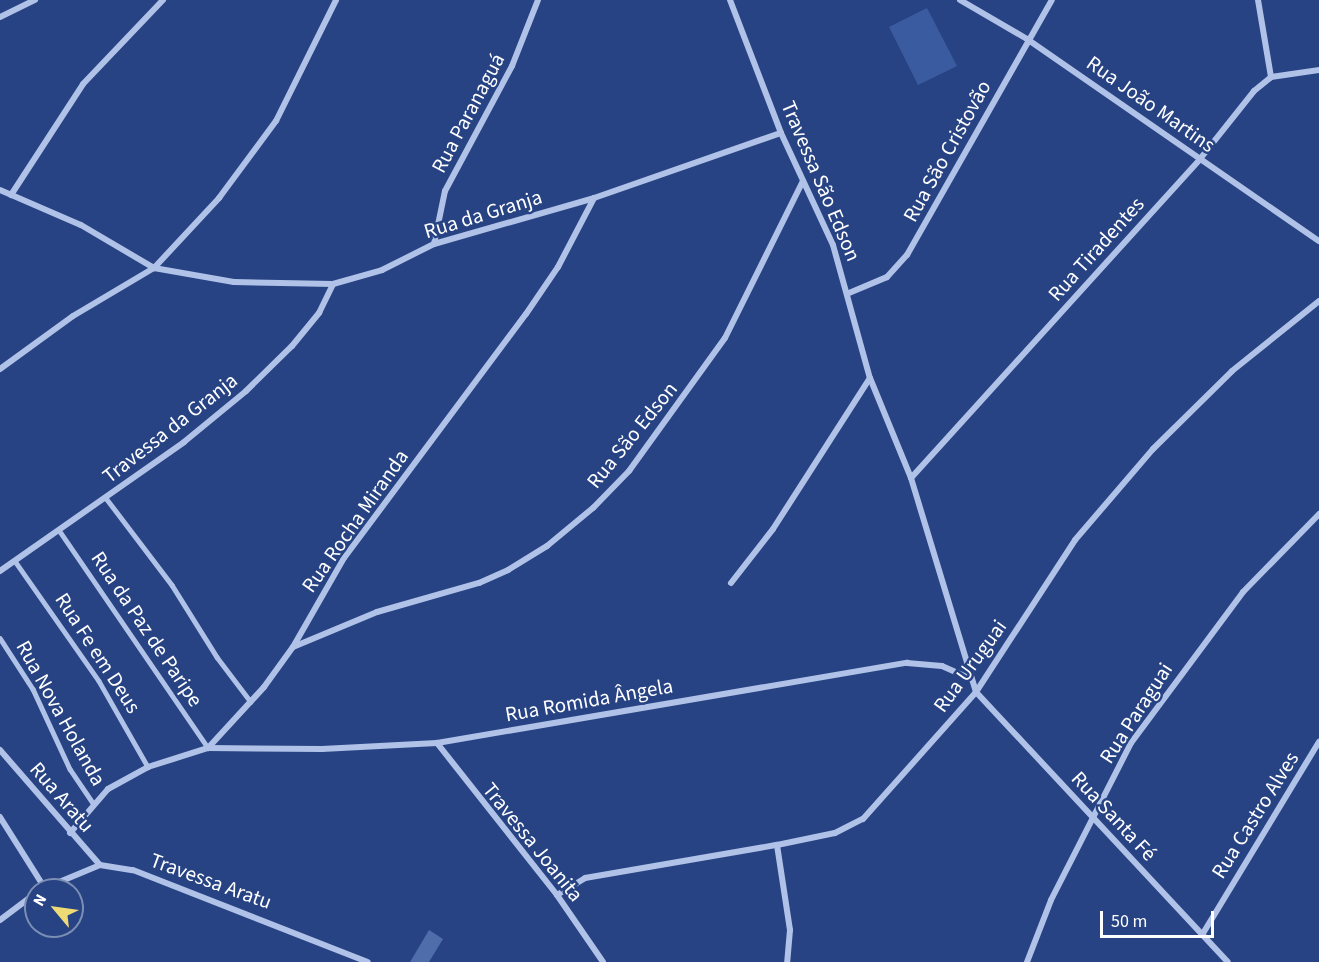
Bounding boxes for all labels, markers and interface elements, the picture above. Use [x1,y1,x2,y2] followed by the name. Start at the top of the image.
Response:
[426,49,510,177] street label: Rua Paranaguá
[1082,50,1220,158] street label: Rua João Martins
[898,76,996,226] street label: Rua São Cristovão
[776,97,866,265] street label: Travessa São Edson
[421,184,545,244] street label: Rua da Granja
[1043,192,1149,306] street label: Rua Tiradentes
[98,368,242,488] street label: Travessa da Granja
[581,377,683,493] street label: Rua São Edson
[296,445,414,597] street label: Rua Rocha Miranda
[86,547,208,711] street label: Rua da Paz de Paripe
[50,588,146,718] street label: Rua Fe em Deus
[928,615,1012,717] street label: Rua Uruguai
[11,636,111,790] street label: Rua Nova Holanda
[1094,658,1178,768] street label: Rua Paraguai
[503,673,675,727] street label: Rua Romida Ângela
[1206,747,1304,883] street label: Rua Castro Alves
[25,757,99,837] street label: Rua Aratu
[1066,766,1162,866] street label: Rua Santa Fé
[477,777,589,907] street label: Travessa Joanita
[147,847,275,915] street label: Travessa Aratu
[24,878,84,938] north arrow
[28,890,52,910] text: N
[1103,899,1217,937] scale bar
[1111,909,1147,934] text: 50 m

